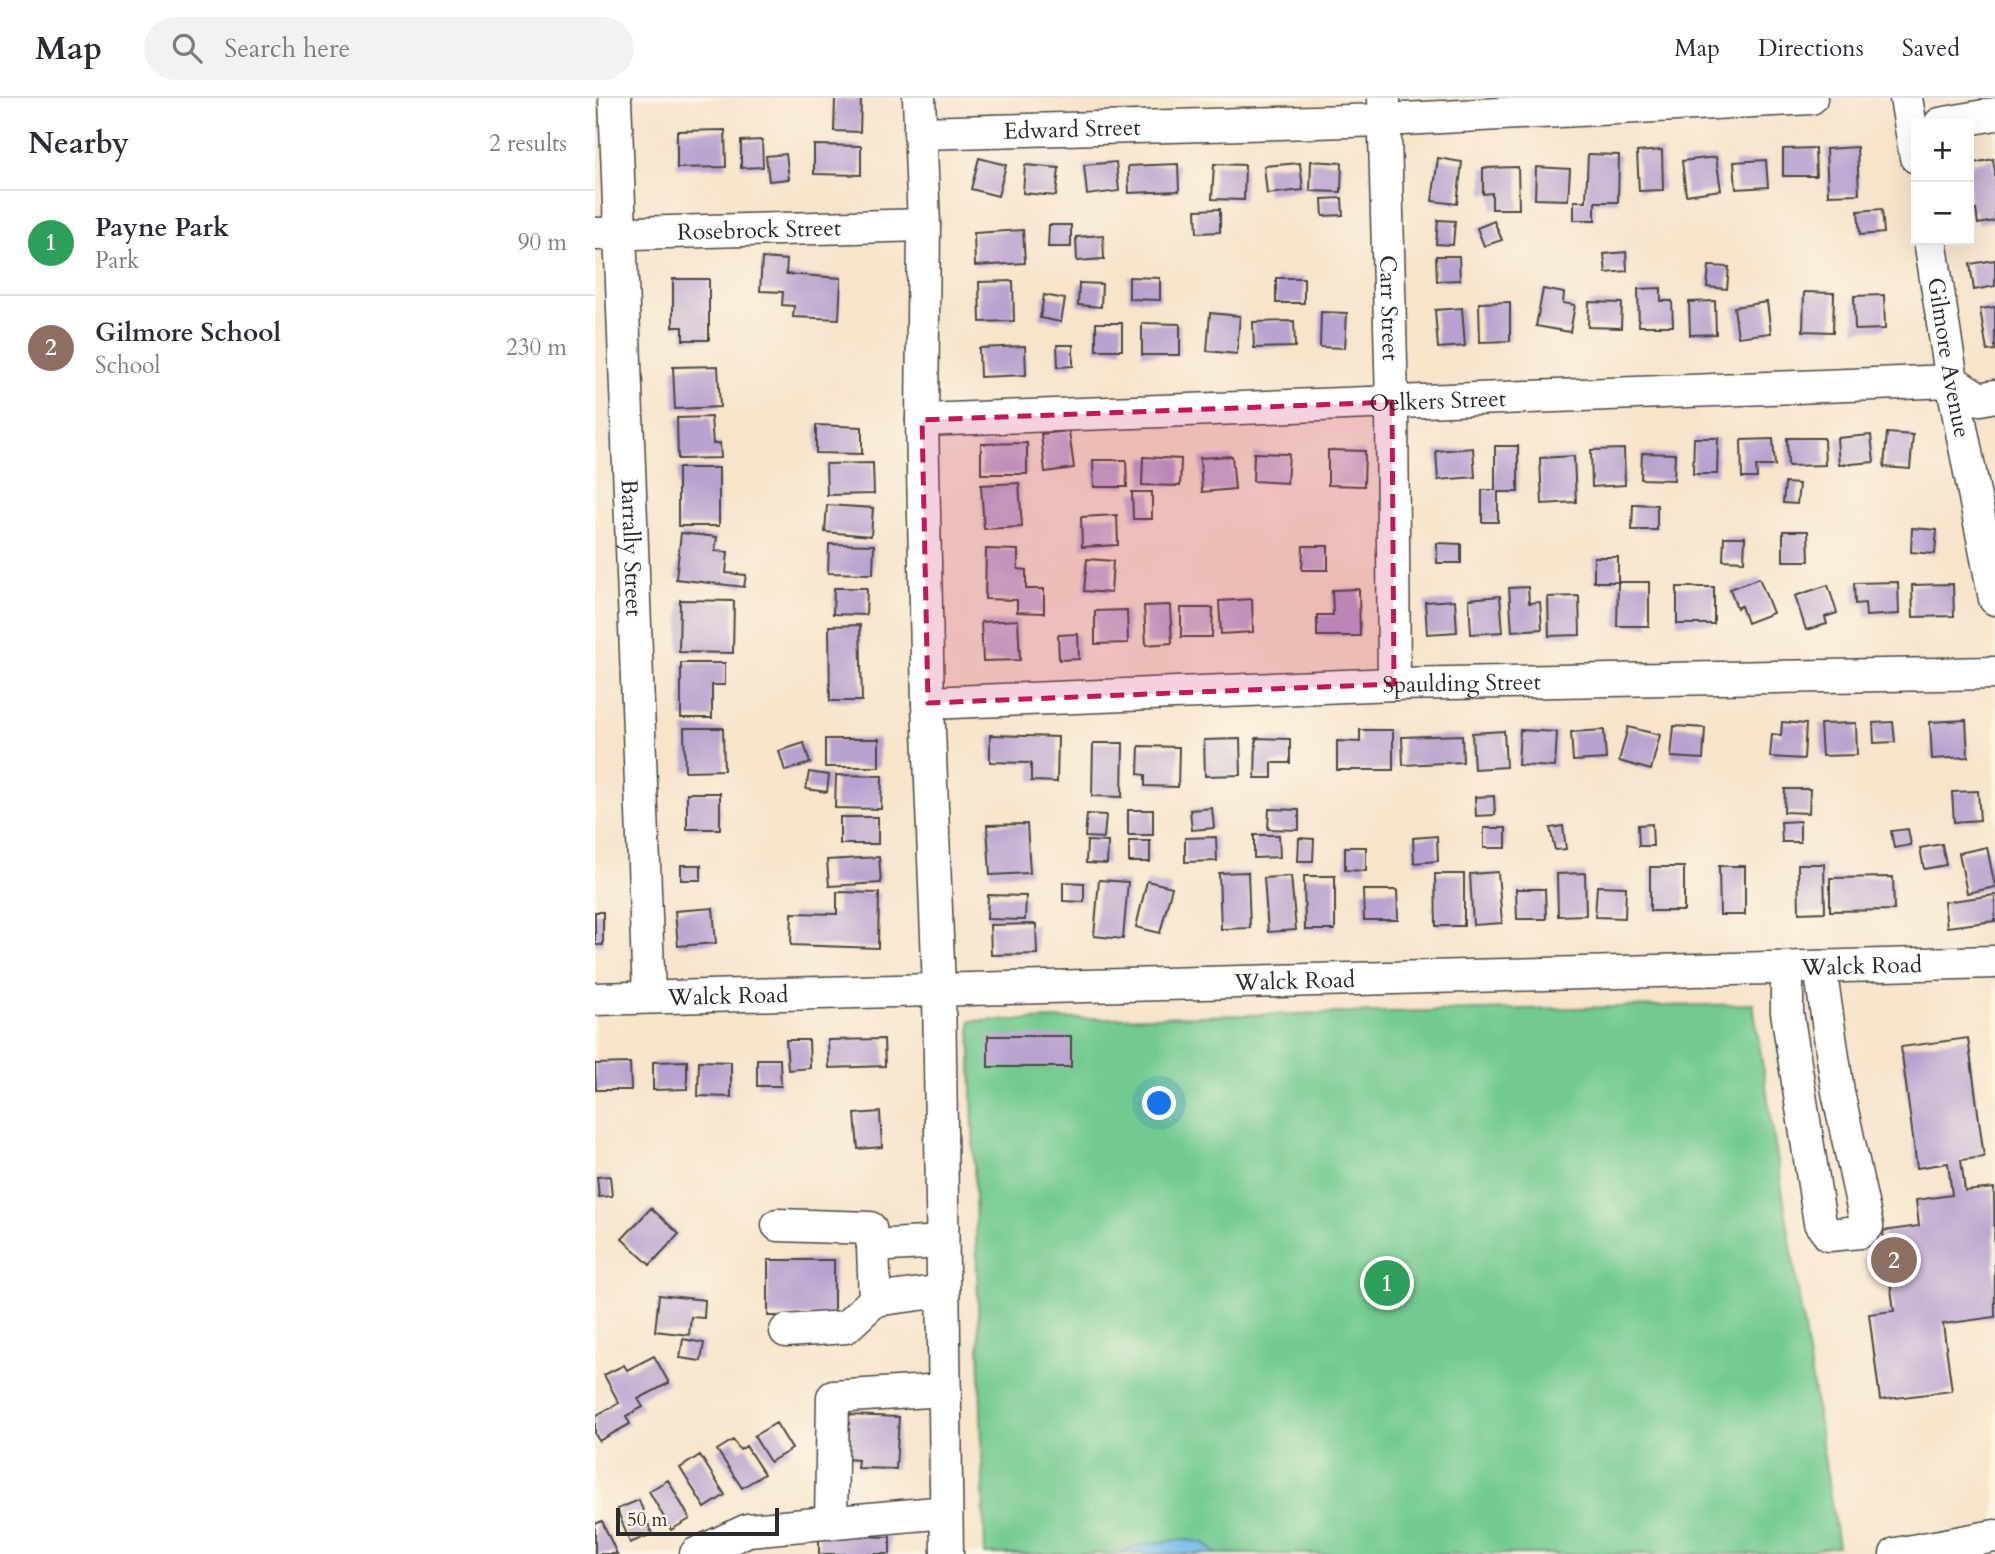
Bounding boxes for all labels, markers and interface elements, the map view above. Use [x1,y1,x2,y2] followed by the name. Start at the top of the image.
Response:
[144,17,634,80] search box
[35,26,102,71] text: Map
[168,29,206,67] icon: search
[224,31,350,66] text: Search here
[1674,32,1720,65] text: Map
[1758,32,1864,65] text: Directions
[1902,32,1960,65] text: Saved
[1003,111,1141,146] street label: Edward Street
[1911,119,1974,245] map controls
[1911,119,1974,182] button: +
[28,123,129,164] text: Nearby
[489,128,567,159] text: 2 results
[1911,182,1974,245] button: −
[95,210,229,245] text: Payne Park
[676,212,841,247] street label: Rosebrock Street
[45,227,57,258] text: 1
[518,227,567,258] text: 90 m
[95,245,139,276] text: Park
[1373,255,1406,361] street label: Carr Street
[1921,275,1978,440] street label: Gilmore Avenue
[95,315,281,350] text: Gilmore School
[45,332,57,363] text: 2
[506,332,567,363] text: 230 m
[95,350,160,381] text: School
[1369,382,1506,419] street label: Oelkers Street
[614,478,650,617] street label: Barrally Street
[1382,666,1541,700] street label: Spaulding Street
[1800,948,1923,983] street label: Walck Road
[1233,963,1356,998] street label: Walck Road
[666,978,789,1013] street label: Walck Road
[1142,1086,1176,1120] your location
[1871,1234,1917,1286] pin: 2
[1364,1257,1410,1309] pin: 1
[616,1505,779,1537] scale bar
[627,1507,668,1533] text: 50 m

